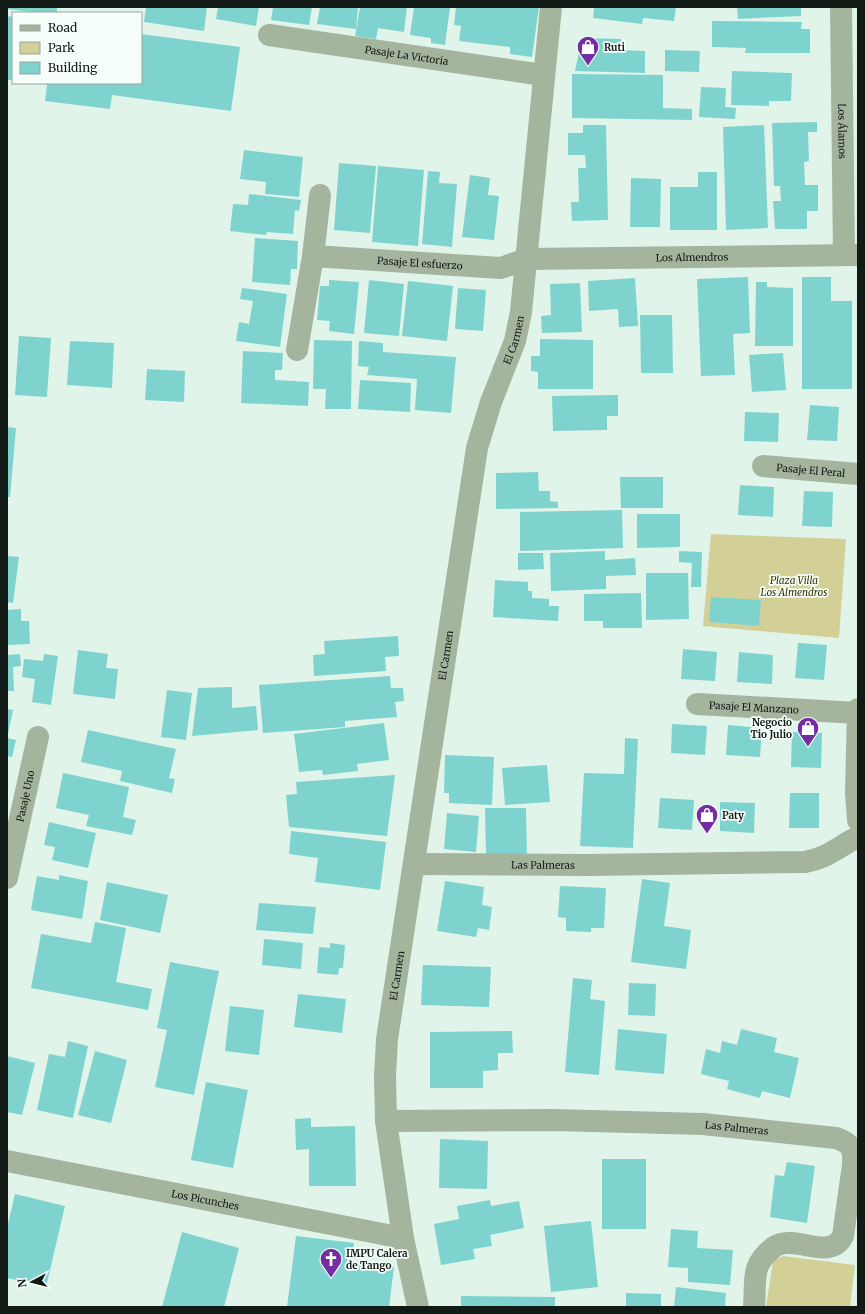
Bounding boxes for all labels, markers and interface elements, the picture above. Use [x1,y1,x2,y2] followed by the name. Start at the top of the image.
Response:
[12,12,142,84] legend
[48,20,77,35] text: Road
[575,34,601,67] shop icon: Ruti
[48,40,75,55] text: Park
[604,41,625,54] place label: Ruti
[364,43,450,68] street label: Pasaje La Victoria
[48,60,98,75] text: Building
[835,103,849,159] street label: Los Álamos
[656,251,728,264] street label: Los Almendros
[377,254,463,273] street label: Pasaje El esfuerzo
[500,314,527,366] street label: El Carmen
[776,461,846,480] street label: Pasaje El Peral
[761,574,827,599] park label: Plaza Villa Los Almendros
[436,629,456,681] street label: El Carmen
[709,699,799,717] street label: Pasaje El Manzano
[795,715,821,748] shop icon: Negocio Tio Julio
[751,716,792,741] place label: Negocio Tio Julio
[14,769,38,823] street label: Pasaje Uno
[694,802,720,835] shop icon: Paty
[722,809,744,822] place label: Paty
[511,859,575,872] street label: Las Palmeras
[387,950,407,1002] street label: El Carmen
[704,1118,769,1138] street label: Las Palmeras
[170,1187,240,1213] street label: Los Picunches
[318,1246,344,1279] church icon: IMPU Calera de Tango
[346,1247,408,1272] place label: IMPU Calera de Tango
[12,1262,52,1302] north arrow
[15,1278,30,1288] text: N

